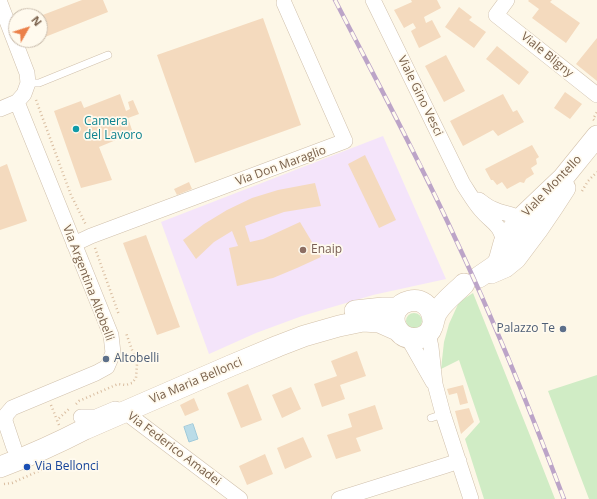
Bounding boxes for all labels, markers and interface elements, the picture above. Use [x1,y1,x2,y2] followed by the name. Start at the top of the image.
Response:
[8,8,48,48] north arrow
[28,13,46,29] text: N
[518,29,576,81] street label: Viale Bligny
[394,53,446,139] street label: Viale Gino Vesci
[84,115,142,143] place label: Camera del Lavoro
[71,124,81,134] marker: Camera del Lavoro
[234,143,328,189] street label: Via Don Maraglio
[519,152,585,220] street label: Viale Montello
[59,223,117,343] street label: Via Argentina Altobelli
[311,243,342,257] place label: Enaip
[298,245,308,255] marker: Enaip
[496,322,555,336] place label: Palazzo Te
[558,324,568,334] marker: Palazzo Te
[114,352,159,366] place label: Altobelli
[101,354,111,364] marker: Altobelli
[148,355,244,407] street label: Via Maria Bellonci
[124,409,224,489] street label: Via Federico Amadei
[35,460,99,474] place label: Via Bellonci
[22,462,32,472] marker: Via Bellonci

